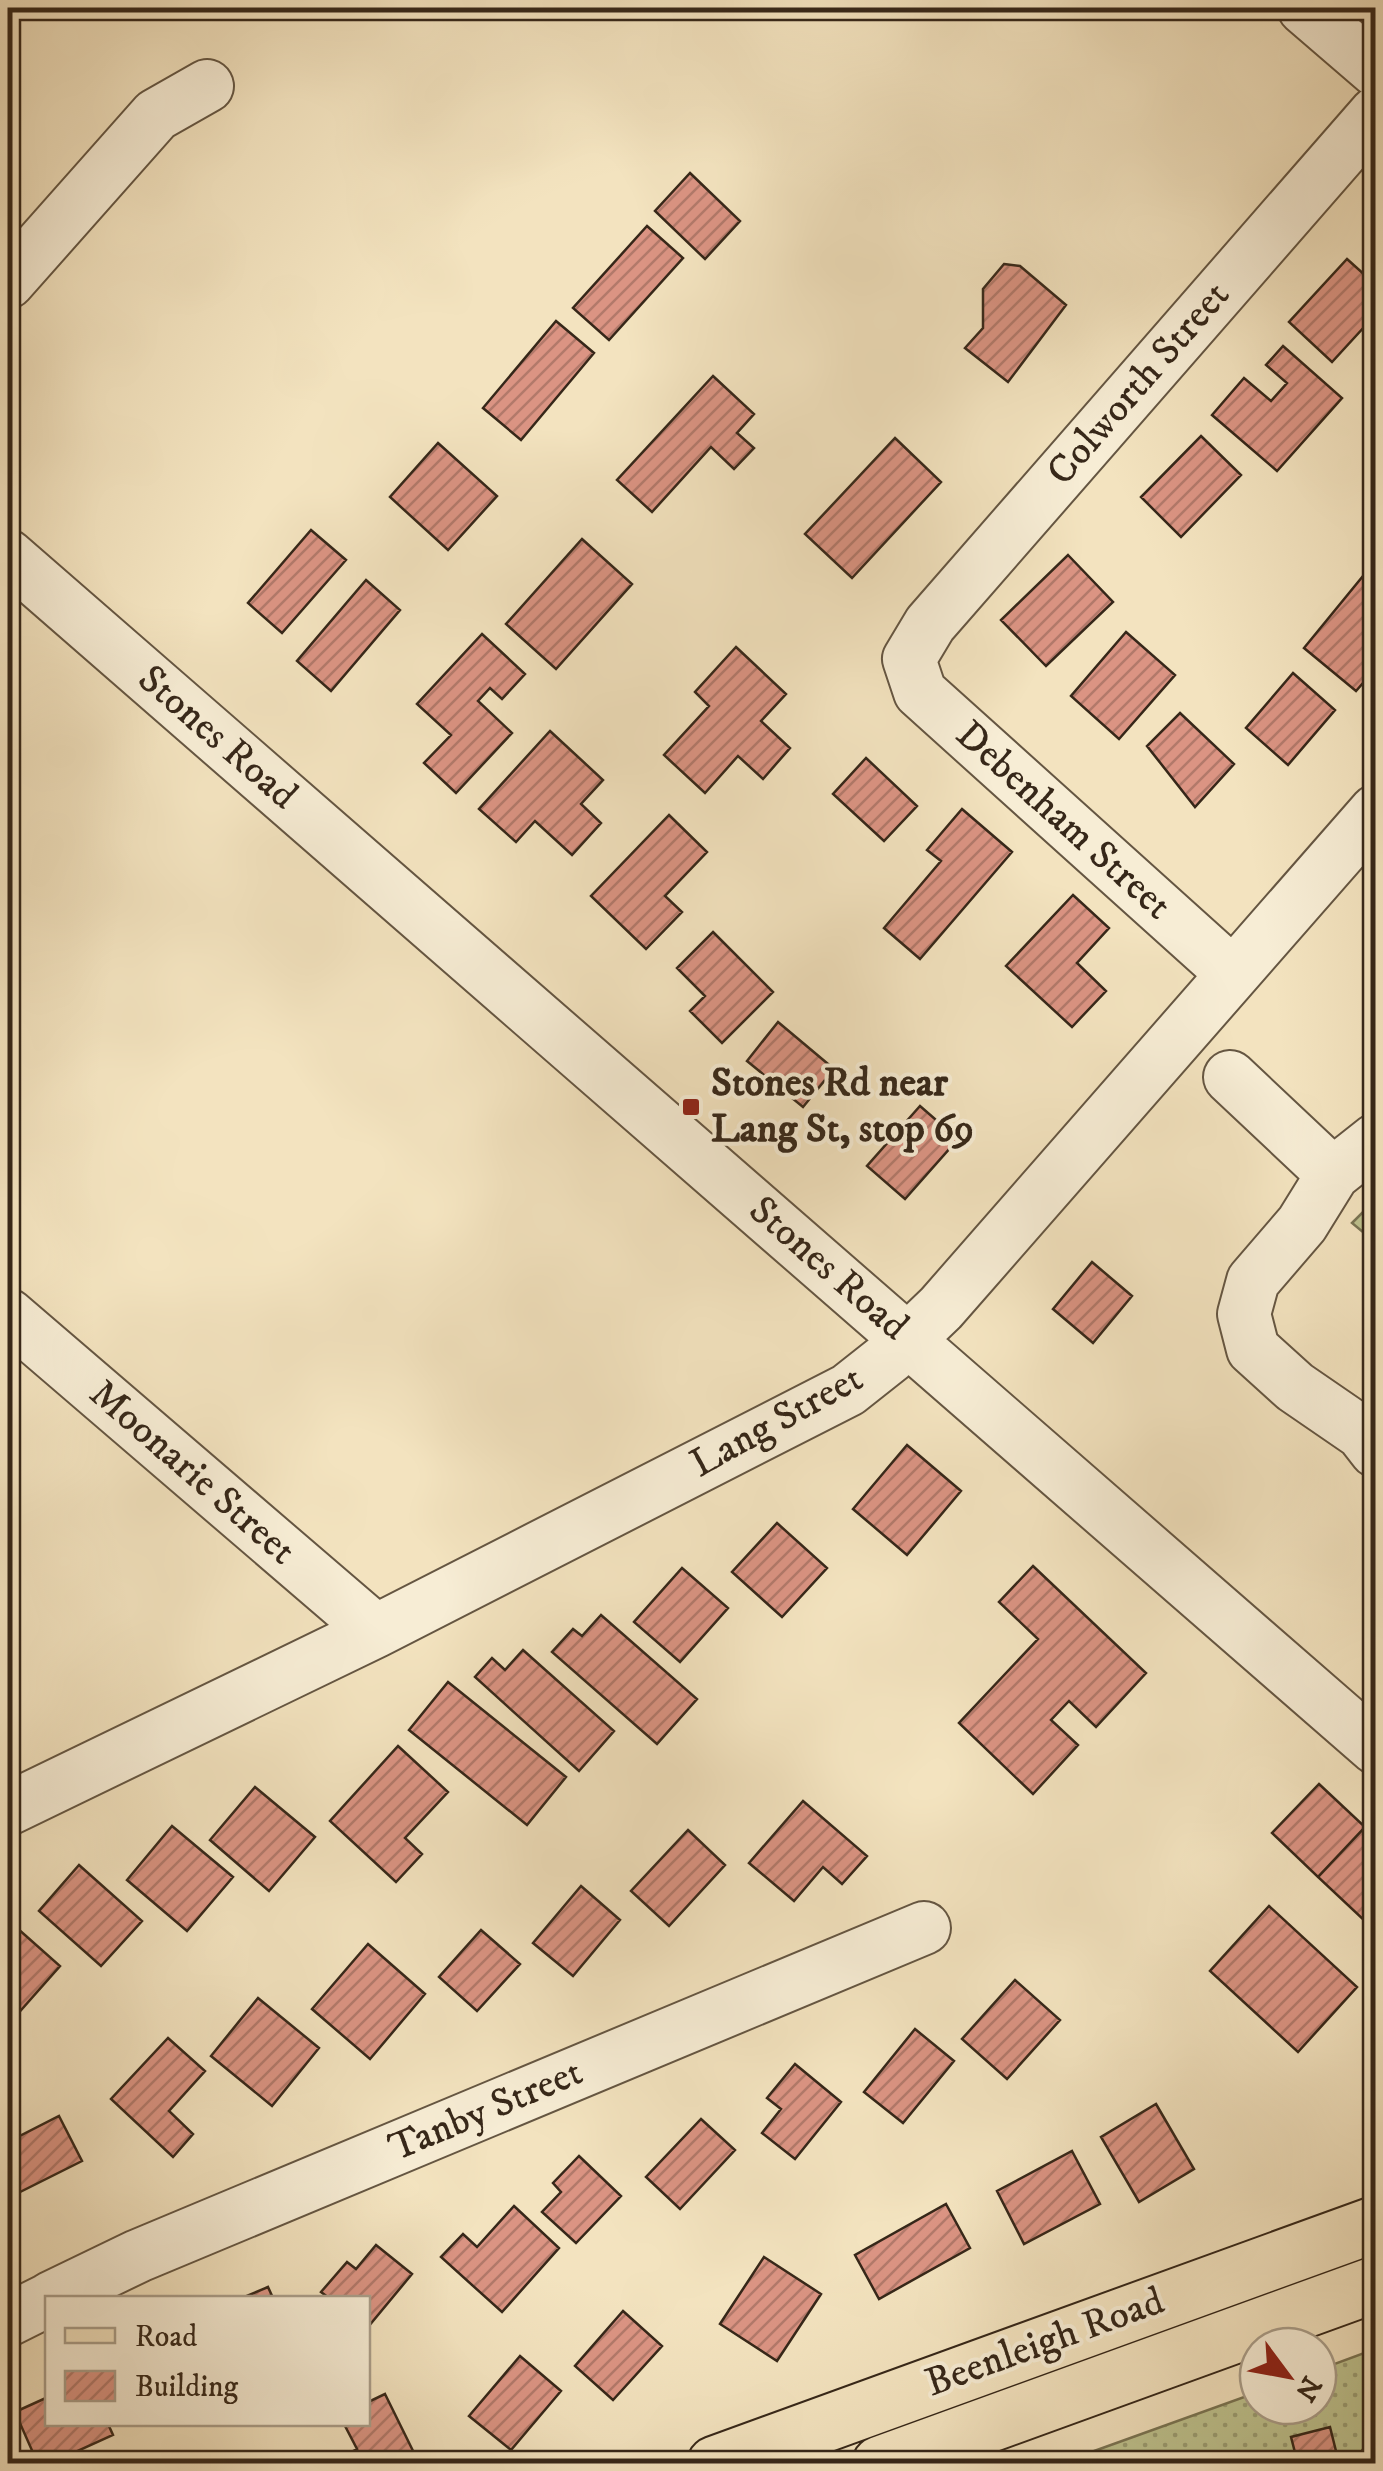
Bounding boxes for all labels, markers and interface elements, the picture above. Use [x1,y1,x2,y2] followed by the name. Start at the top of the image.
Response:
[1037,272,1241,496] street label: Colworth Street
[127,655,307,821] street label: Stones Road
[945,711,1181,931] street label: Debenham Street
[711,1059,974,1155] place label: Stones Rd near Lang St, stop 69
[680,1096,702,1118] marker: Stones Rd near Lang St, stop 69
[738,1186,918,1352] street label: Stones Road
[682,1354,872,1490] street label: Lang Street
[78,1370,306,1576] street label: Moonarie Street
[382,2048,590,2174] street label: Tanby Street
[919,2277,1171,2409] street label: Beenleigh Road
[45,2296,370,2426] legend
[135,2319,197,2356] text: Road
[1238,2326,1338,2426] north arrow
[135,2369,239,2406] text: Building
[1287,2369,1329,2407] text: N

